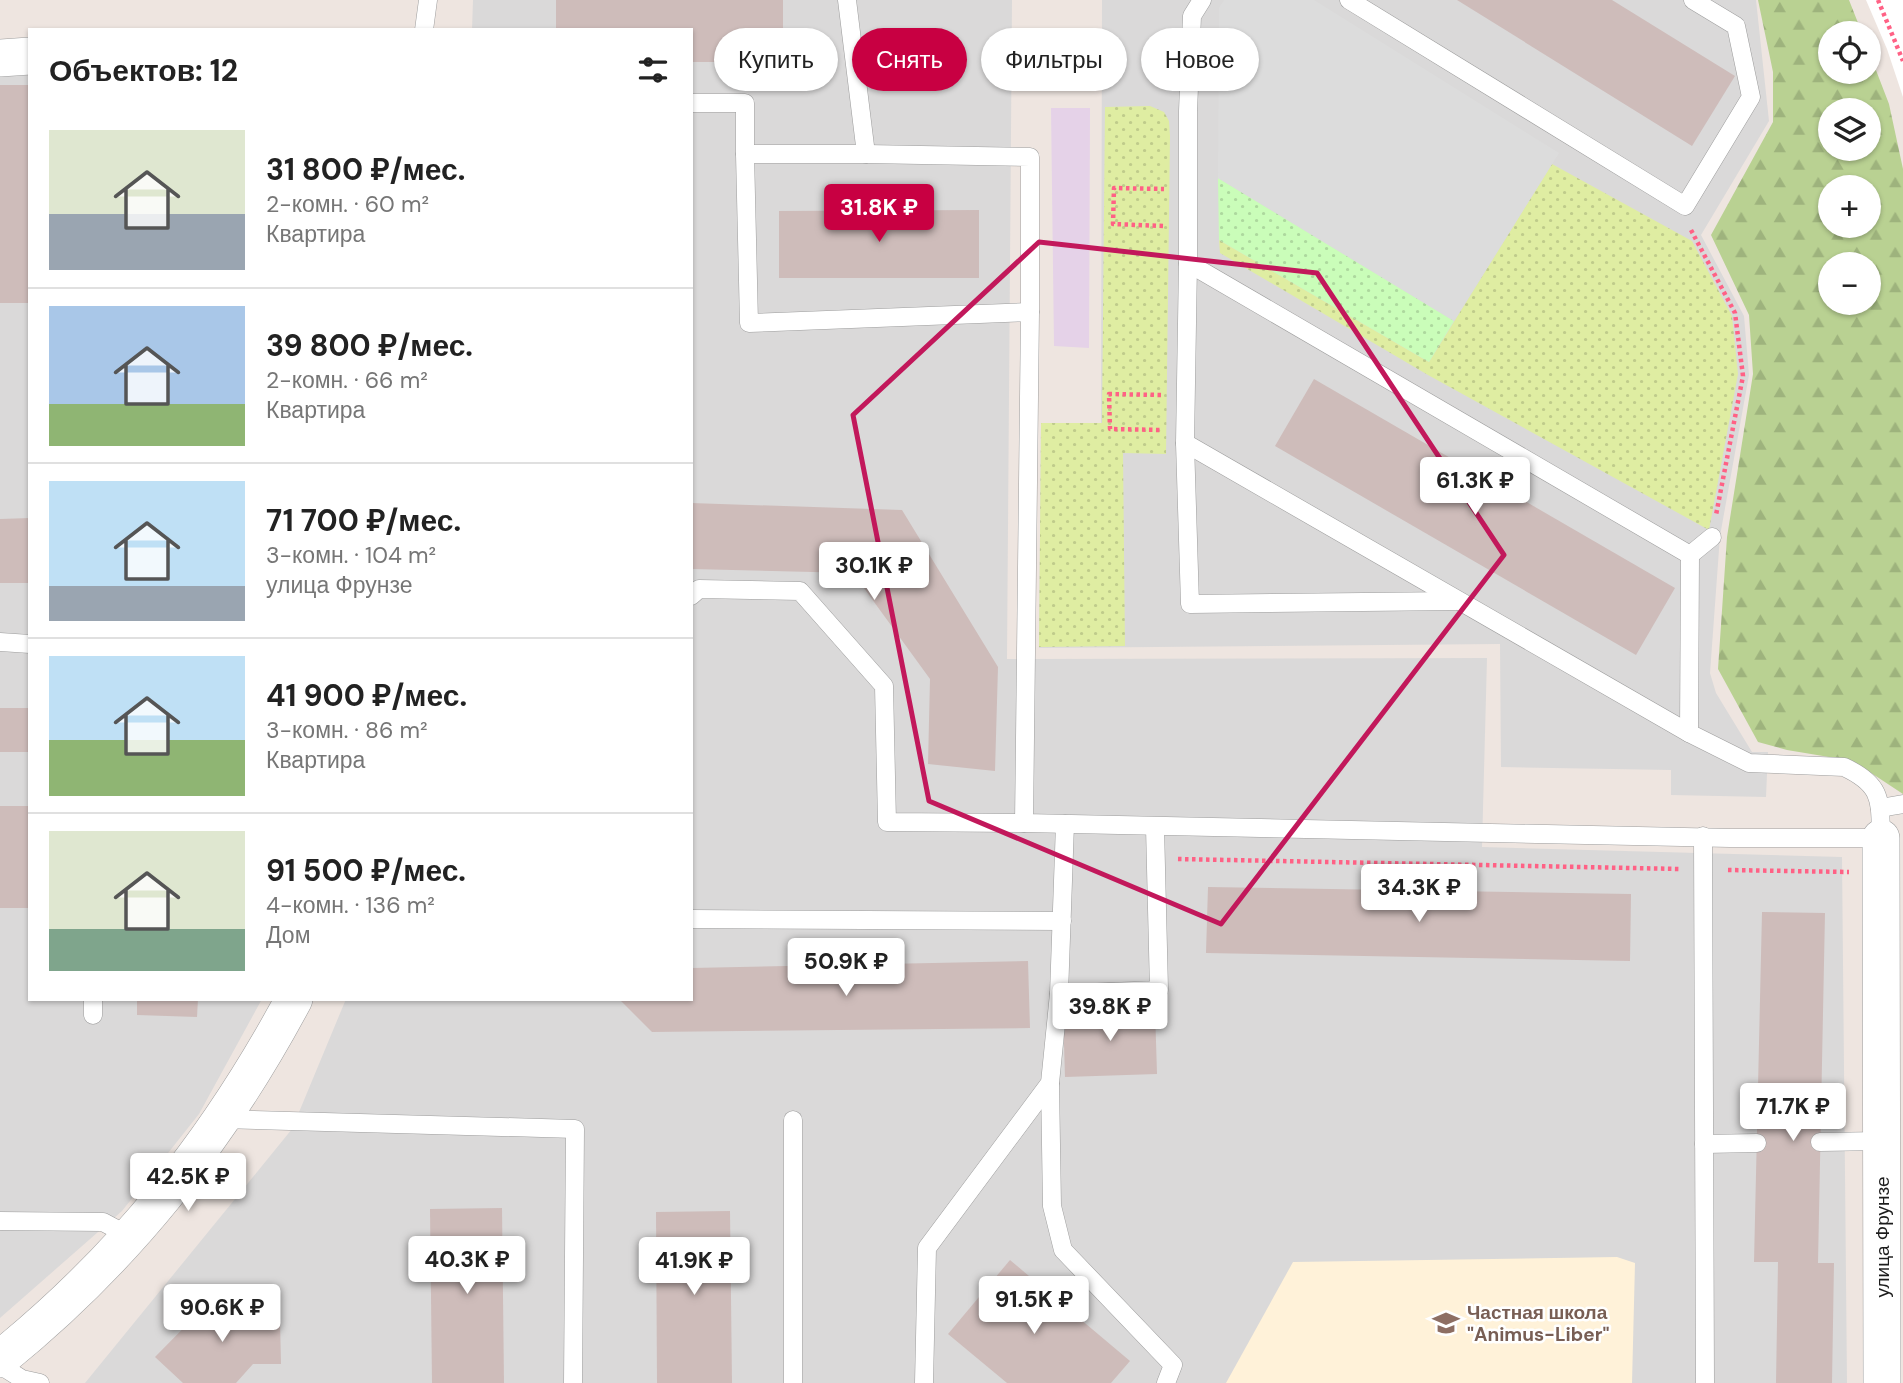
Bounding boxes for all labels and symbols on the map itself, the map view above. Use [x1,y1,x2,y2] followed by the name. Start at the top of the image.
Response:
[814,184,944,244] pin: 31.8K ₽
[1410,458,1540,517] pin: 61.3K ₽
[809,542,939,602] pin: 30.1K ₽
[1354,864,1484,924] pin: 34.3K ₽
[781,939,911,998] pin: 50.9K ₽
[1045,984,1175,1043] pin: 39.8K ₽
[1728,1084,1858,1143] pin: 71.7K ₽
[123,1154,253,1213] pin: 42.5K ₽
[1870,1176,1895,1298] street label: улица Фрунзе
[402,1236,532,1296] pin: 40.3K ₽
[629,1238,759,1297] pin: 41.9K ₽
[969,1276,1099,1336] pin: 91.5K ₽
[157,1284,287,1344] pin: 90.6K ₽
[1467,1300,1609,1347] place label: Частная школа "Animus-Liber"
[1431,1308,1461,1338] school or university icon: Частная школа "Animus-Liber"

